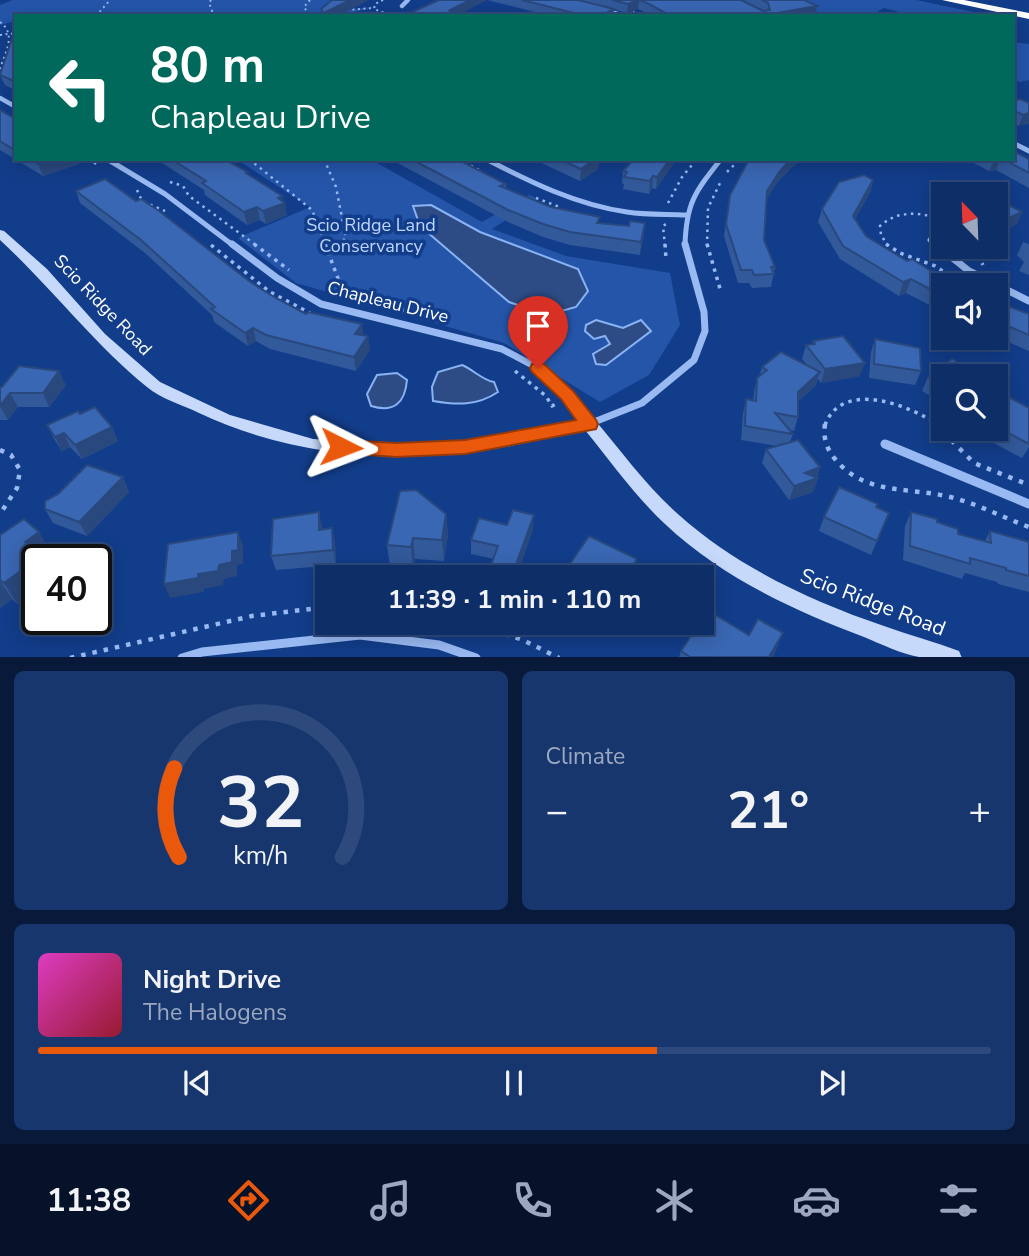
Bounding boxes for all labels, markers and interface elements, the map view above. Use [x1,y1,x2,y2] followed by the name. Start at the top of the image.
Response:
[150,32,265,99] text: 80 m
[35,42,126,133] icon: left
[150,96,371,139] text: Chapleau Drive
[931,182,1008,259] north arrow
[931,182,1008,441] map controls
[306,213,436,258] park label: Scio Ridge Land Conservancy
[49,249,157,361] street label: Scio Ridge Road
[931,273,1008,350] button: sound
[325,275,451,329] street label: Chapleau Drive
[508,296,568,368] pin
[519,307,557,345] icon: arrive
[931,364,1008,441] button: search
[304,410,378,484] position arrow
[21,544,112,635] speed limit sign: 40
[796,561,950,643] street label: Scio Ridge Road
[388,582,641,617] text: 11:39 · 1 min · 110 m
[546,741,625,772] text: Climate
[217,753,304,853] text: 32
[727,775,809,846] text: 21°
[546,786,568,837] text: −
[968,786,991,837] text: +
[233,838,288,872] text: km/h
[143,962,281,997] text: Night Drive
[143,997,287,1028] text: The Halogens
[178,1064,216,1102] icon: previous
[495,1064,533,1102] icon: pause
[813,1064,851,1102] icon: next
[224,1176,273,1225] icon: directions
[366,1176,415,1225] icon: music
[508,1176,557,1225] icon: phone
[650,1176,699,1225] icon: climate
[792,1176,841,1225] icon: car
[934,1176,983,1225] icon: filters
[46,1179,131,1222] text: 11:38

